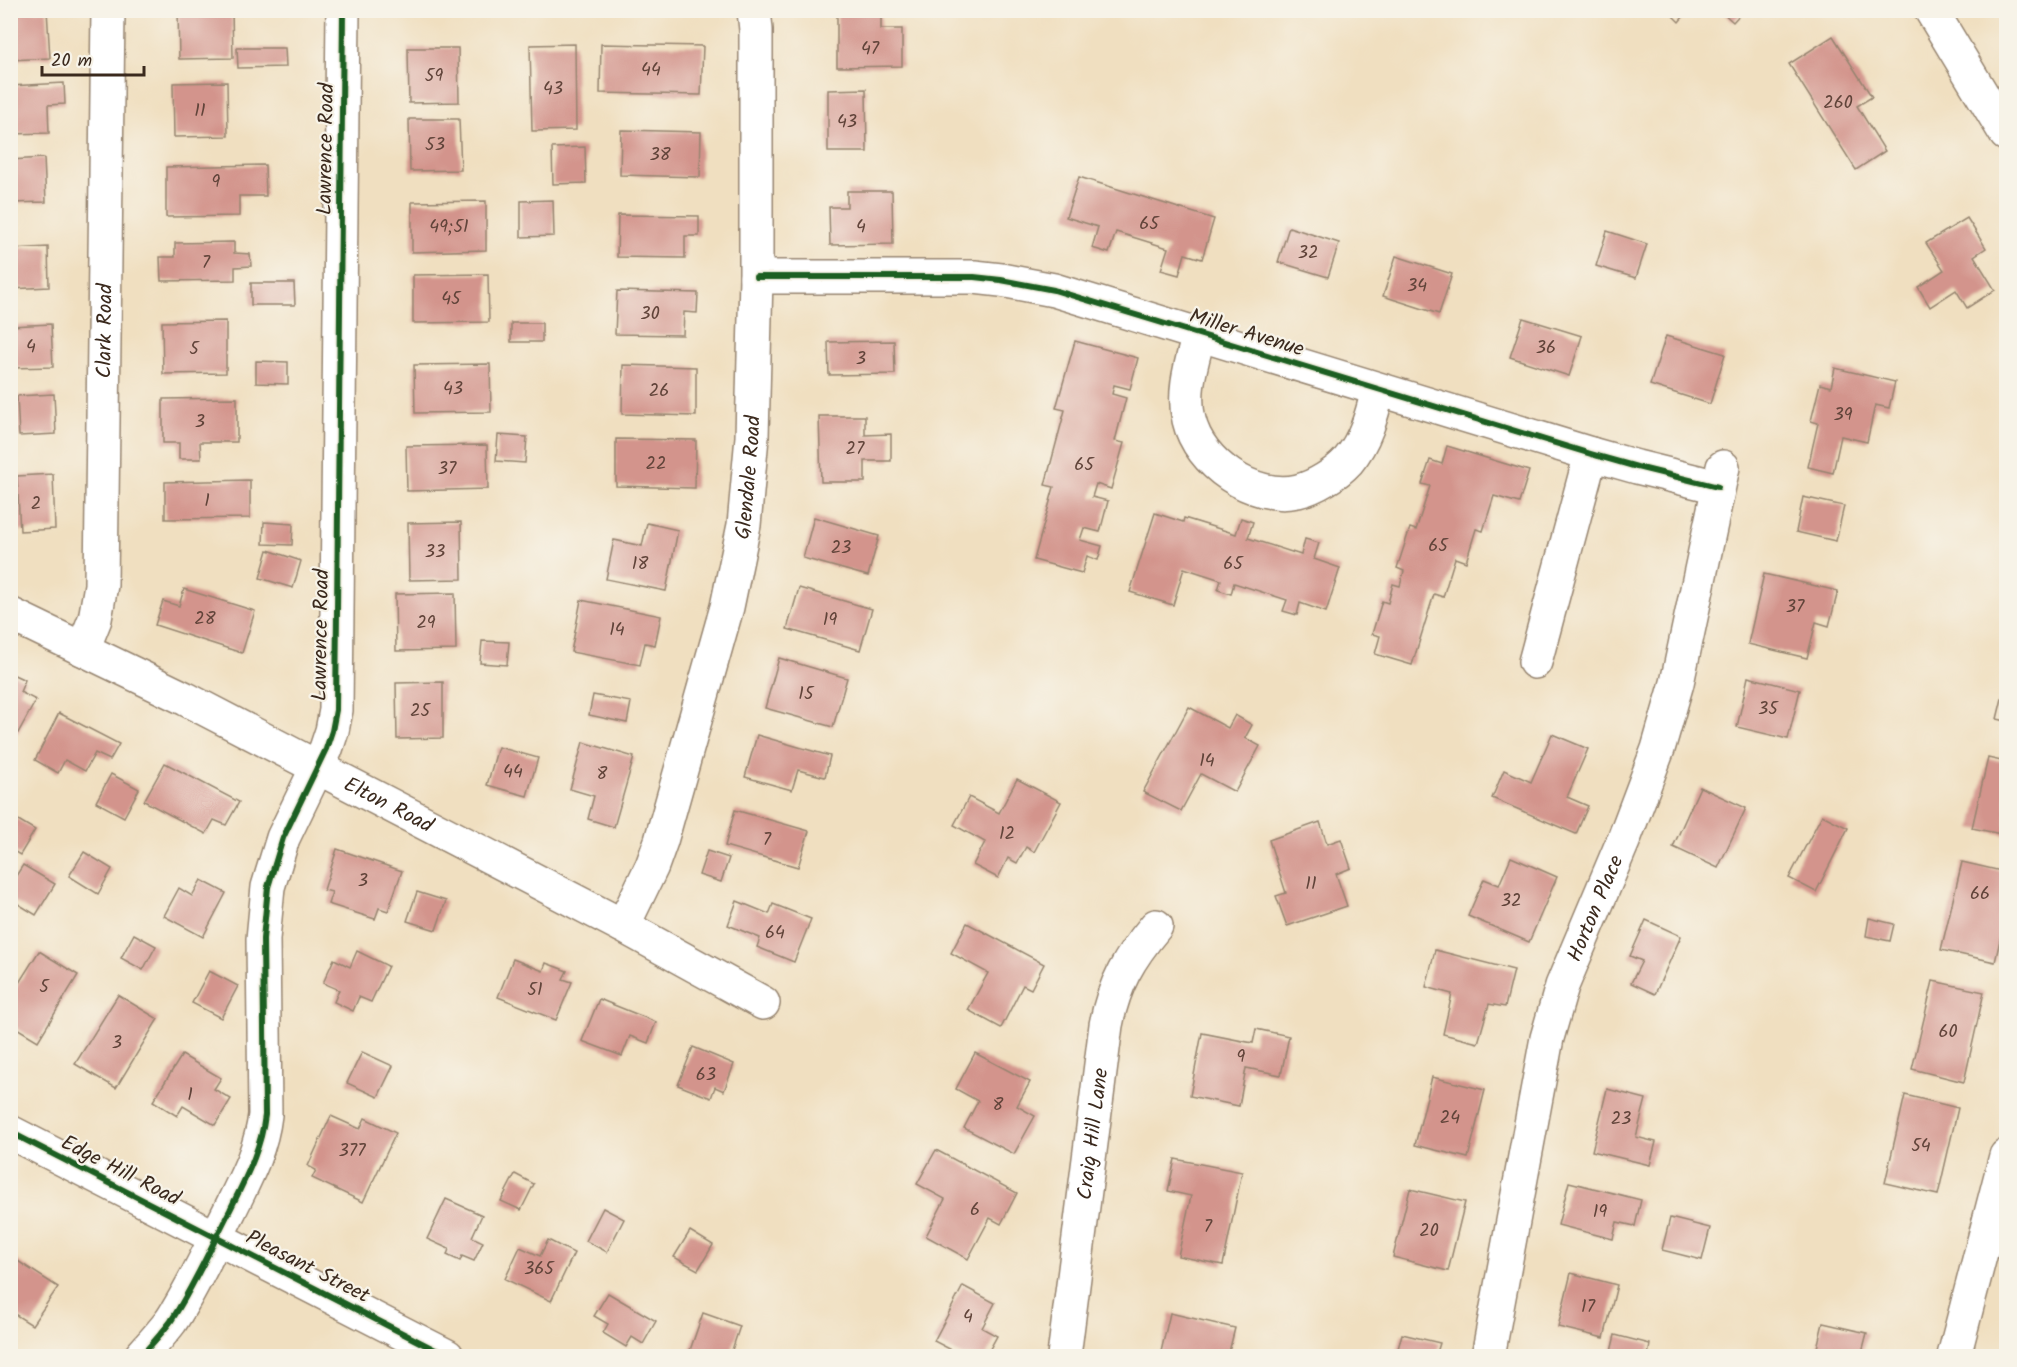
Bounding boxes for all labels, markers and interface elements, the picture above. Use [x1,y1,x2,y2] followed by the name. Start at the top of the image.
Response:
[861,35,880,64] house number: 47
[42,39,144,77] scale bar
[51,47,92,76] text: 20 m
[641,56,661,85] house number: 44
[425,62,443,91] house number: 59
[543,75,563,104] house number: 43
[309,82,344,215] street label: Lawrence Road
[1823,89,1853,118] house number: 260
[194,97,206,126] house number: 11
[837,108,857,137] house number: 43
[425,131,445,160] house number: 53
[649,141,671,170] house number: 38
[212,168,221,197] house number: 9
[1139,210,1160,239] house number: 65
[429,213,469,242] house number: 49;51
[856,213,866,242] house number: 4
[1298,239,1318,268] house number: 32
[202,249,211,278] house number: 7
[1407,272,1427,301] house number: 34
[89,283,123,379] street label: Clark Road
[441,285,462,314] house number: 45
[640,300,660,329] house number: 30
[1185,300,1309,367] street label: Miller Avenue
[26,333,36,362] house number: 4
[1536,334,1556,363] house number: 36
[189,335,200,364] house number: 5
[856,345,866,374] house number: 3
[443,375,463,404] house number: 43
[649,377,669,406] house number: 26
[1833,401,1853,430] house number: 39
[195,408,205,437] house number: 3
[726,414,771,543] street label: Glendale Road
[846,435,865,464] house number: 27
[646,450,666,479] house number: 22
[1074,451,1095,480] house number: 65
[438,455,457,484] house number: 37
[204,487,210,516] house number: 1
[31,490,41,519] house number: 2
[1428,532,1449,561] house number: 65
[831,534,851,563] house number: 23
[425,538,445,567] house number: 33
[632,550,648,579] house number: 18
[1223,550,1244,579] house number: 65
[304,568,339,701] street label: Lawrence Road
[1786,593,1805,622] house number: 37
[194,605,216,634] house number: 28
[823,606,837,635] house number: 19
[416,609,436,638] house number: 29
[609,616,625,645] house number: 14
[798,680,815,709] house number: 15
[1758,695,1779,724] house number: 35
[410,697,431,726] house number: 25
[1199,747,1215,776] house number: 14
[503,758,523,787] house number: 44
[597,760,608,789] house number: 8
[338,769,439,843] street label: Elton Road
[999,820,1015,849] house number: 12
[763,826,772,855] house number: 7
[1559,850,1634,967] street label: Horton Place
[358,867,368,896] house number: 3
[1305,870,1317,899] house number: 11
[1970,880,1990,909] house number: 66
[1501,887,1521,916] house number: 32
[765,919,785,948] house number: 64
[39,973,50,1002] house number: 5
[527,976,543,1005] house number: 51
[1938,1018,1958,1047] house number: 60
[112,1029,122,1058] house number: 3
[1237,1043,1246,1072] house number: 9
[696,1061,716,1090] house number: 63
[1069,1066,1118,1202] street label: Craig Hill Lane
[187,1081,193,1110] house number: 1
[993,1091,1004,1120] house number: 8
[1440,1104,1460,1133] house number: 24
[1611,1105,1631,1134] house number: 23
[55,1127,186,1216] street label: Edge Hill Road
[1911,1132,1931,1161] house number: 54
[339,1137,366,1166] house number: 377
[970,1196,980,1225] house number: 6
[1593,1198,1607,1227] house number: 19
[1204,1213,1213,1242] house number: 7
[1419,1217,1439,1246] house number: 20
[239,1222,376,1313] street label: Pleasant Street
[524,1255,555,1284] house number: 365
[1581,1293,1596,1322] house number: 17
[963,1303,973,1332] house number: 4

